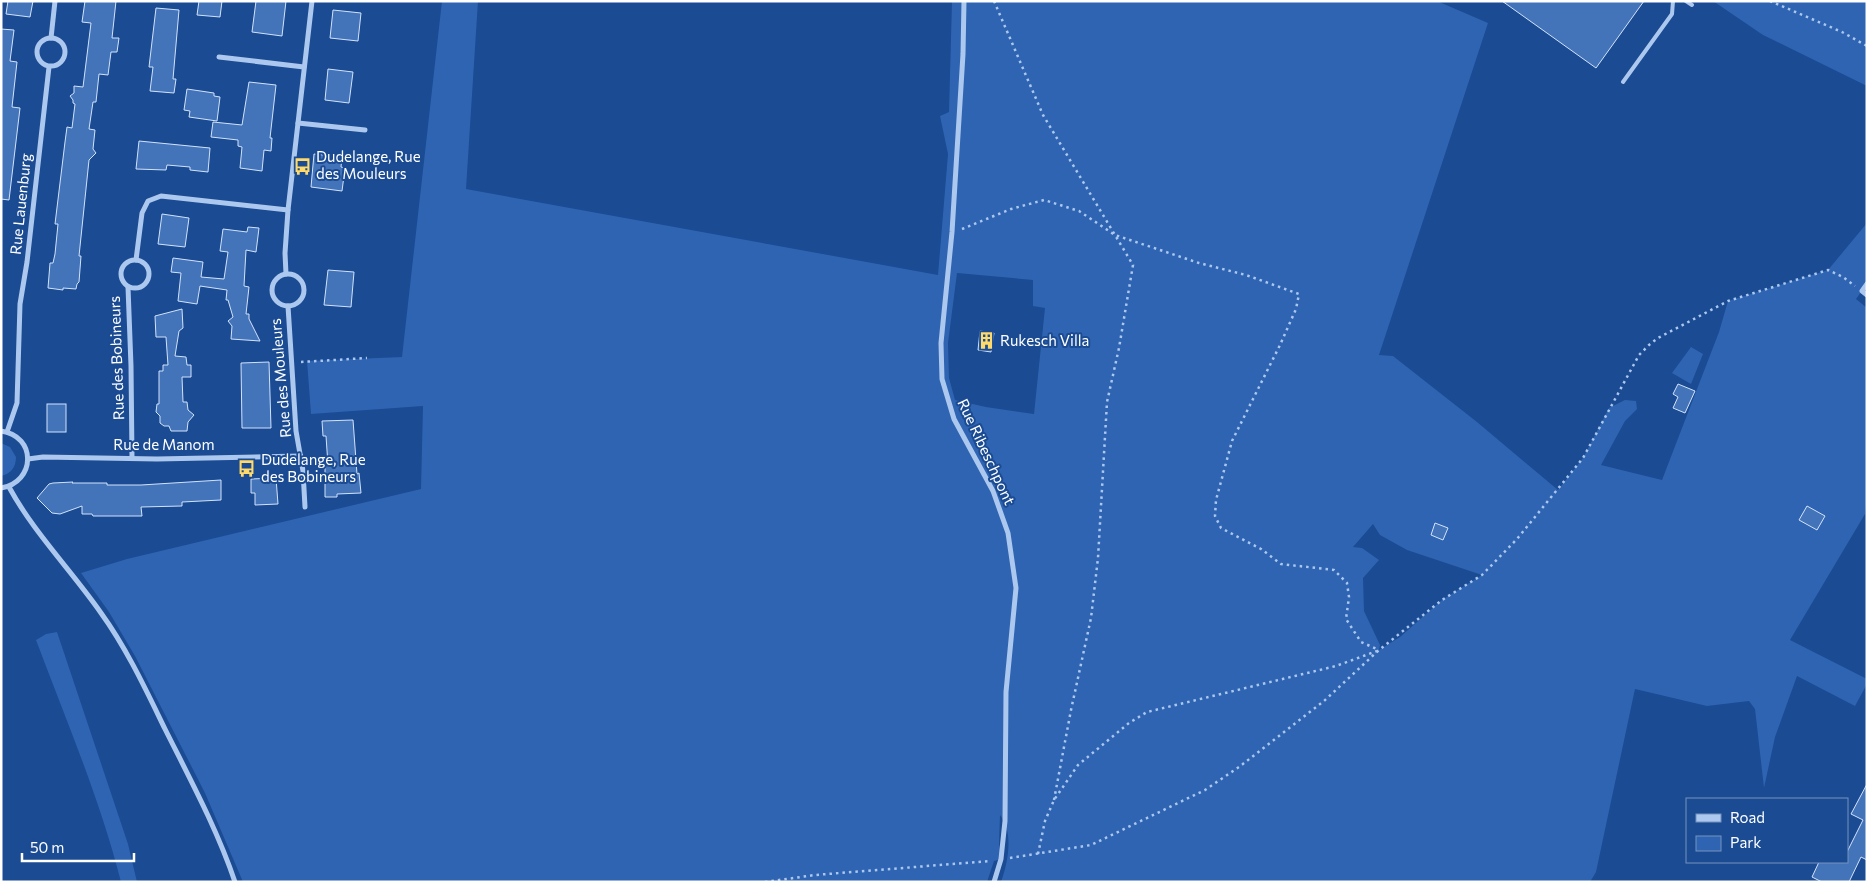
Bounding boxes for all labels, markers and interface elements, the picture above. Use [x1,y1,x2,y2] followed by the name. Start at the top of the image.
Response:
[316,147,421,182] place label: Dudelange, Rue des Mouleurs
[6,152,34,255] street label: Rue Lauenburg
[292,156,312,176] bus stop icon: Dudelange, Rue des Mouleurs
[105,295,127,420] street label: Rue des Bobineurs
[266,318,294,439] street label: Rue des Mouleurs
[976,331,996,351] building icon: Rukesch Villa
[1000,331,1089,349] place label: Rukesch Villa
[954,396,1019,508] street label: Rue Ribeschpont
[113,435,215,453] street label: Rue de Manom
[261,450,366,485] place label: Dudelange, Rue des Bobineurs
[237,459,257,479] bus stop icon: Dudelange, Rue des Bobineurs
[1686,798,1848,863] legend
[1730,808,1765,826] text: Road
[22,830,135,862] scale bar
[1730,833,1761,851] text: Park
[30,838,64,856] text: 50 m

